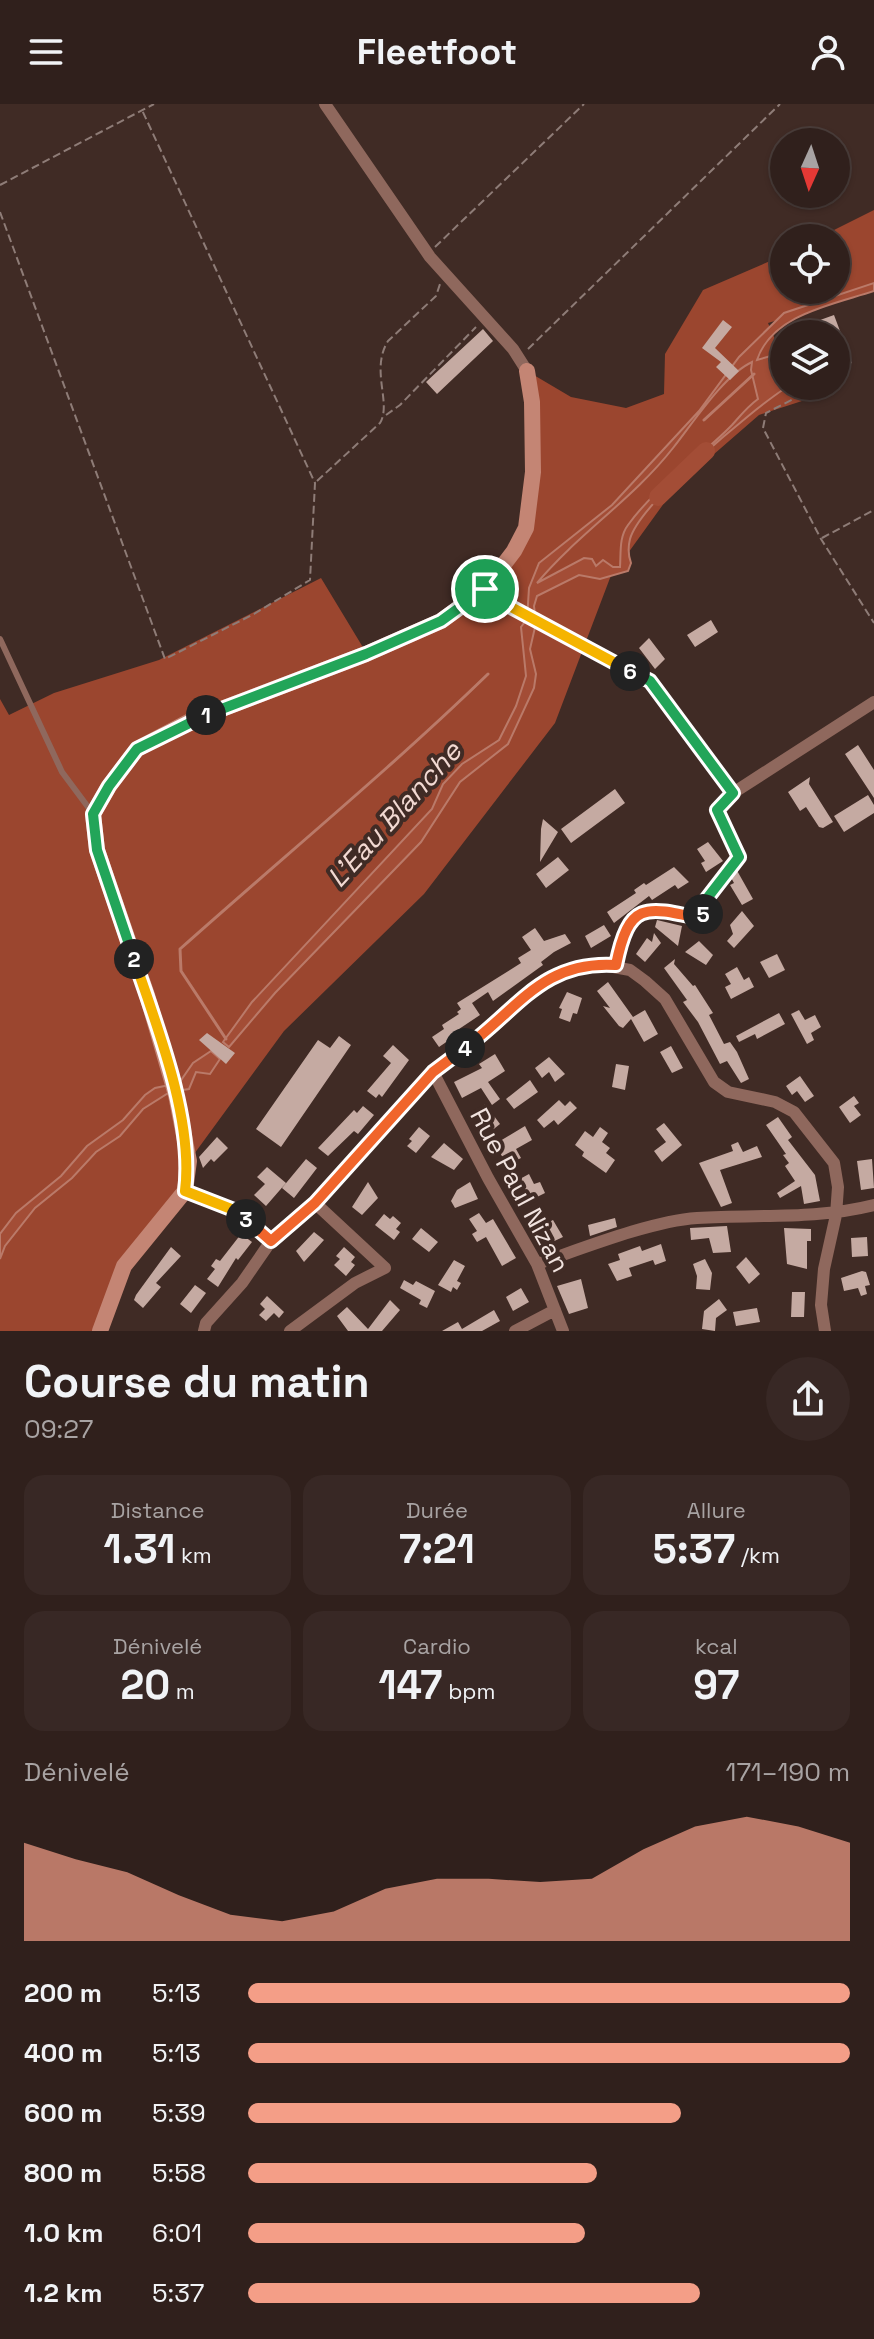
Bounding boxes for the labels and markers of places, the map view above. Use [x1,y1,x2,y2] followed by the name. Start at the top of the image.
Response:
[451,555,519,623] pin
[610,651,650,691] pin: 6
[186,695,226,735] pin: 1
[683,894,723,934] pin: 5
[114,939,154,979] pin: 2
[445,1028,485,1068] pin: 4
[226,1199,266,1239] pin: 3

